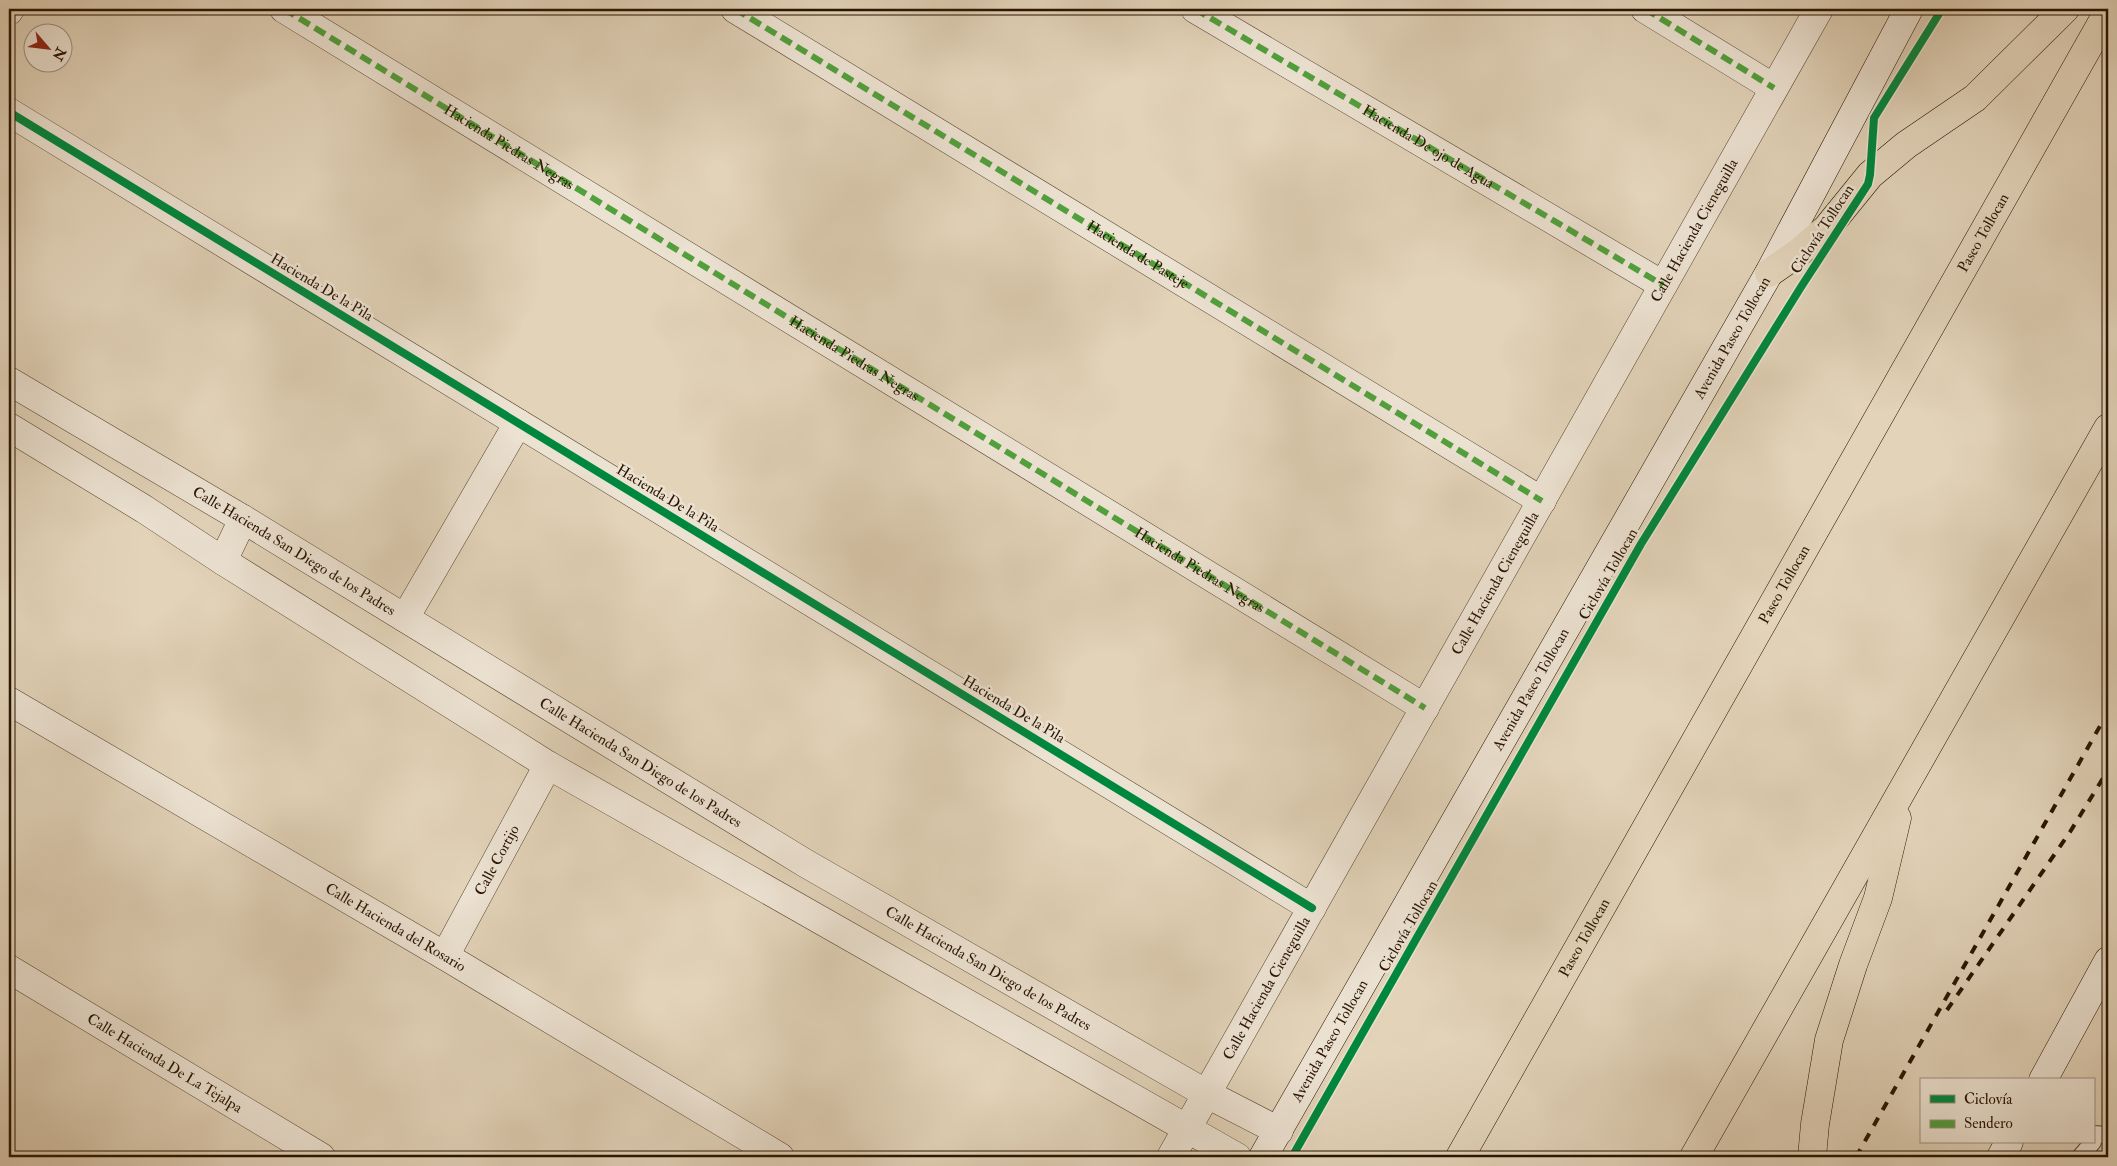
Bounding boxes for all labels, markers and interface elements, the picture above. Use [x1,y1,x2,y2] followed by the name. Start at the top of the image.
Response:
[22,22,72,72] north arrow
[48,43,70,64] text: N
[440,100,577,194] street label: Hacienda Piedras Negras
[1359,101,1498,194] street label: Hacienda De ojo de Agua
[1646,155,1743,306] street label: Calle Hacienda Cieneguilla
[1787,181,1858,277] street label: Ciclovía Tollocan
[1954,190,2013,276] street label: Paseo Tollocan
[1083,217,1193,294] street label: Hacienda de Pasteje
[267,249,377,326] street label: Hacienda De la Pila
[1689,273,1775,403] street label: Avenida Paseo Tollocan
[786,312,923,406] street label: Hacienda Piedras Negras
[613,460,723,537] street label: Hacienda De la Pila
[189,482,399,620] street label: Calle Hacienda San Diego de los Padres
[1447,508,1544,658] street label: Calle Hacienda Cieneguilla
[1131,523,1268,618] street label: Hacienda Piedras Negras
[1575,525,1642,623] street label: Ciclovía Tollocan
[1755,542,1814,627] street label: Paseo Tollocan
[1488,625,1574,755] street label: Avenida Paseo Tollocan
[959,671,1069,748] street label: Hacienda De la Pila
[536,694,745,832] street label: Calle Hacienda San Diego de los Padres
[470,822,524,899] street label: Calle Cortijo
[1375,877,1442,975] street label: Ciclovía Tollocan
[322,879,469,976] street label: Calle Hacienda del Rosario
[1555,895,1615,981] street label: Paseo Tollocan
[882,902,1094,1035] street label: Calle Hacienda San Diego de los Padres
[1219,913,1315,1063] street label: Calle Hacienda Cieneguilla
[1287,976,1373,1106] street label: Avenida Paseo Tollocan
[83,1009,247,1118] street label: Calle Hacienda De La Tejalpa
[1920,1078,2094,1144] legend
[1964,1090,2013,1109] text: Ciclovía
[1964,1114,2013,1133] text: Sendero

